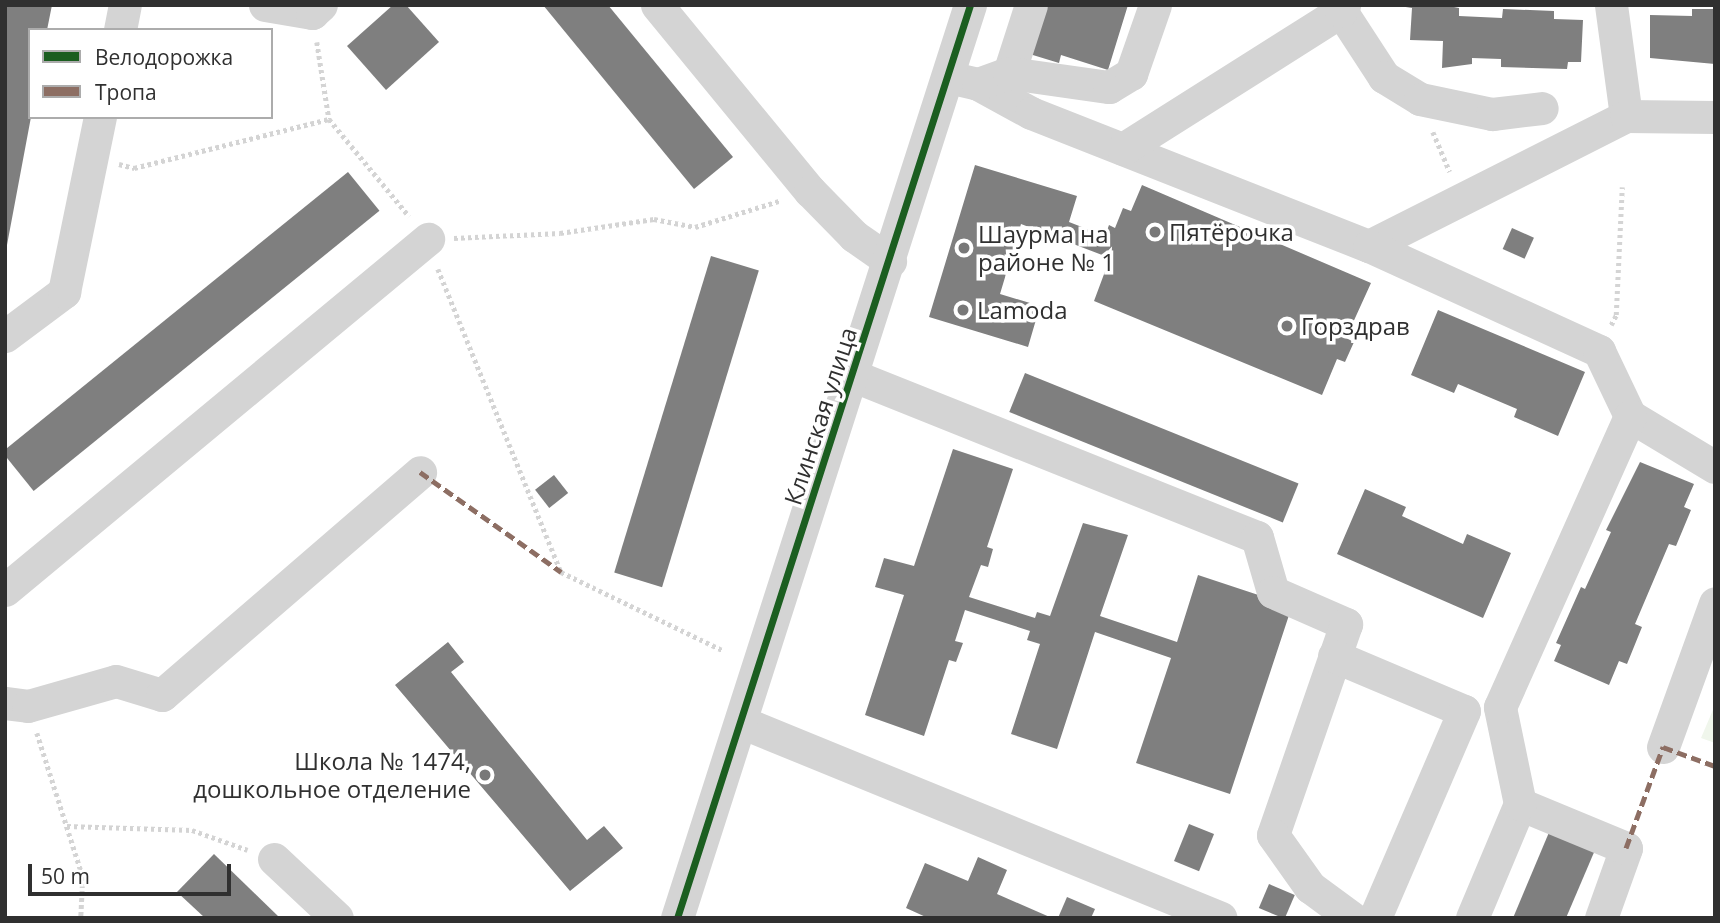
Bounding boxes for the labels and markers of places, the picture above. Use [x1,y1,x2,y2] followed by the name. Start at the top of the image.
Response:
[1169,218,1294,246] place label: Пятёрочка
[978,220,1115,276] place label: Шаурма на районе № 1
[1147,224,1163,240] marker: Пятёрочка
[956,240,972,256] marker: Шаурма на районе № 1
[977,296,1068,324] place label: Lamoda
[955,302,971,318] marker: Lamoda
[1301,312,1410,340] place label: Горздрав
[1279,318,1295,334] marker: Горздрав
[193,747,471,803] place label: Школа № 1474, дошкольное отделение
[477,767,493,783] marker: Школа № 1474, дошкольное отделение

